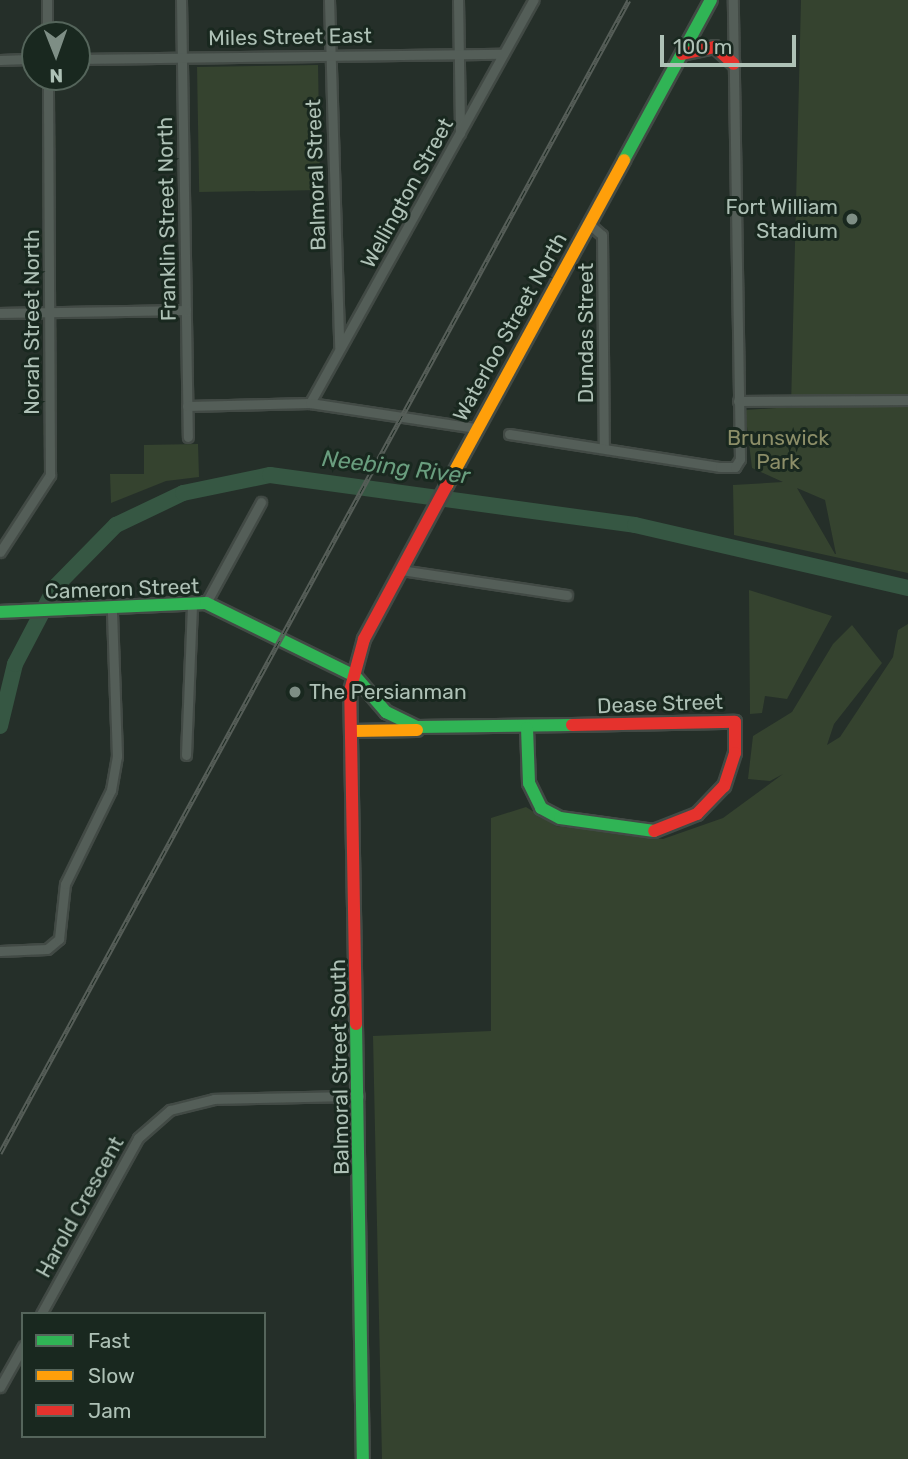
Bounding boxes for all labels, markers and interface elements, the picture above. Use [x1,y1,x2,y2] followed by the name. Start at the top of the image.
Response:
[21,21,91,91] north arrow
[663,21,800,65] scale bar
[208,23,372,51] street label: Miles Street East
[673,34,732,59] text: 100 m
[49,64,63,87] text: N
[301,99,331,251] street label: Balmoral Street
[355,114,459,272] street label: Wellington Street
[153,117,181,321] street label: Franklin Street North
[725,194,838,244] place label: Fort William Stadium
[844,211,860,227] marker: Fort William Stadium
[448,228,572,426] street label: Waterloo Street North
[19,229,45,415] street label: Norah Street North
[573,263,599,403] street label: Dundas Street
[727,425,829,475] park label: Brunswick Park
[320,444,472,490] water label: Neebing River
[44,574,200,604] street label: Cameron Street
[309,679,467,705] place label: The Persianman
[287,684,303,700] marker: The Persianman
[597,689,723,719] street label: Dease Street
[326,959,354,1175] street label: Balmoral Street South
[31,1132,129,1282] street label: Harold Crescent
[21,1312,266,1438] legend
[88,1328,130,1353] text: Fast
[88,1363,135,1388] text: Slow
[88,1398,132,1423] text: Jam

